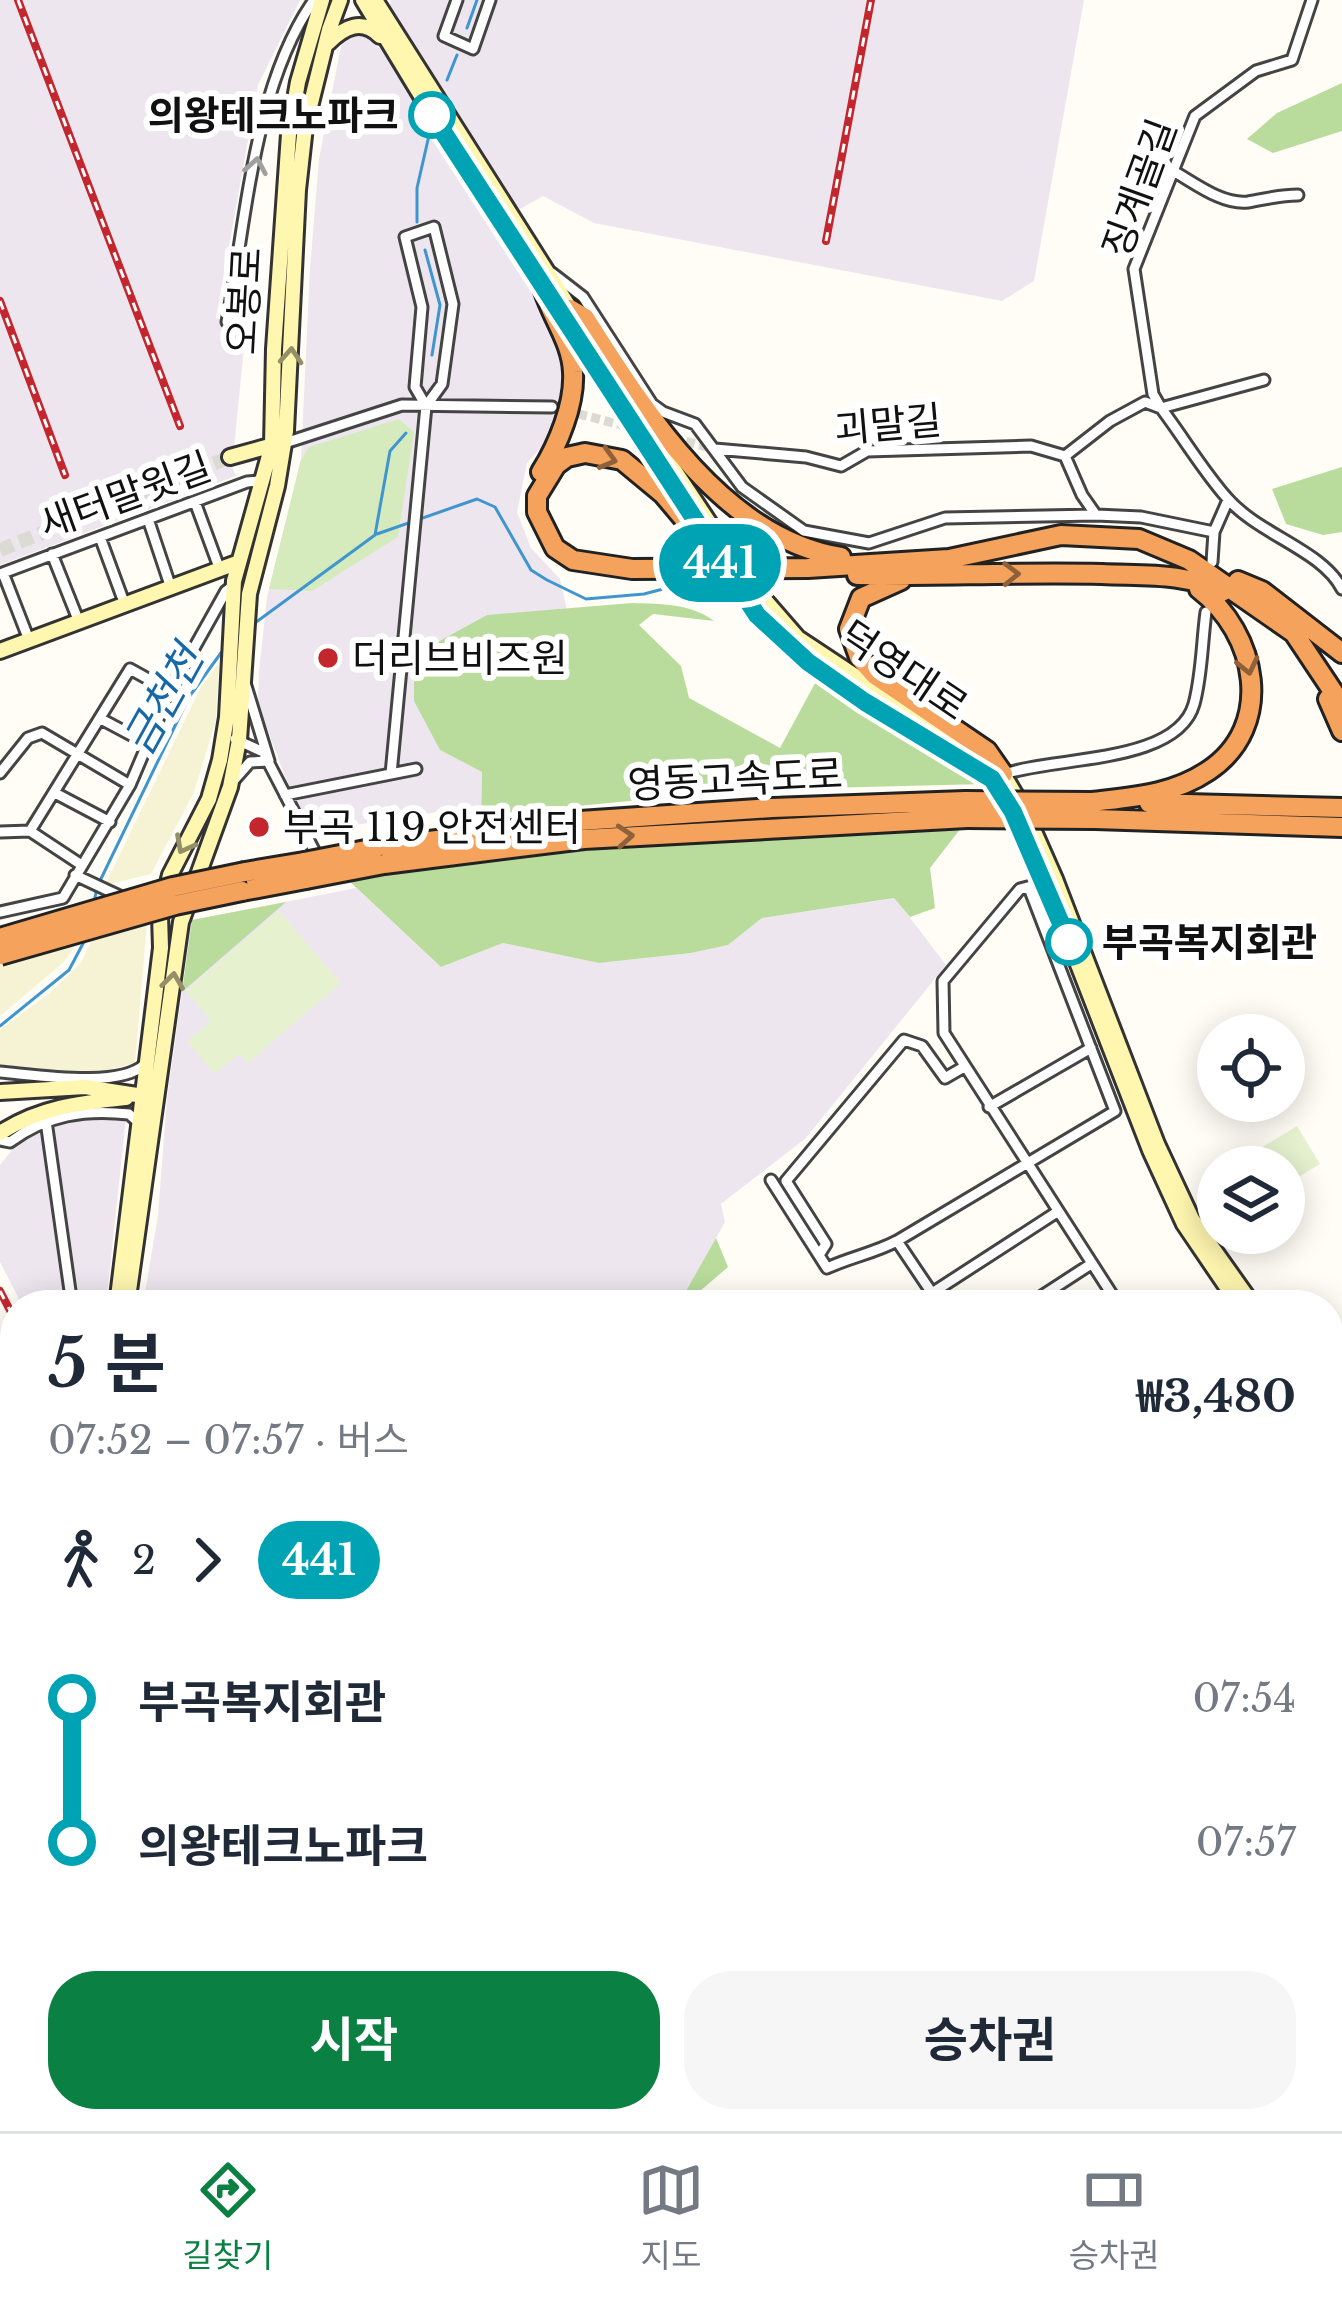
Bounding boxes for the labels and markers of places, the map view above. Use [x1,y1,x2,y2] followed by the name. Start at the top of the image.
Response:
[148,91,399,140] place label: 의왕테크노파크
[410,93,454,137] marker: 의왕테크노파크
[352,634,567,683] place label: 더리브비즈원
[315,645,341,671] marker: 더리브비즈원
[283,803,581,852] place label: 부곡 119 안전센터
[246,814,272,840] marker: 부곡 119 안전센터
[1102,918,1317,967] place label: 부곡복지회관
[1047,920,1091,964] marker: 부곡복지회관

